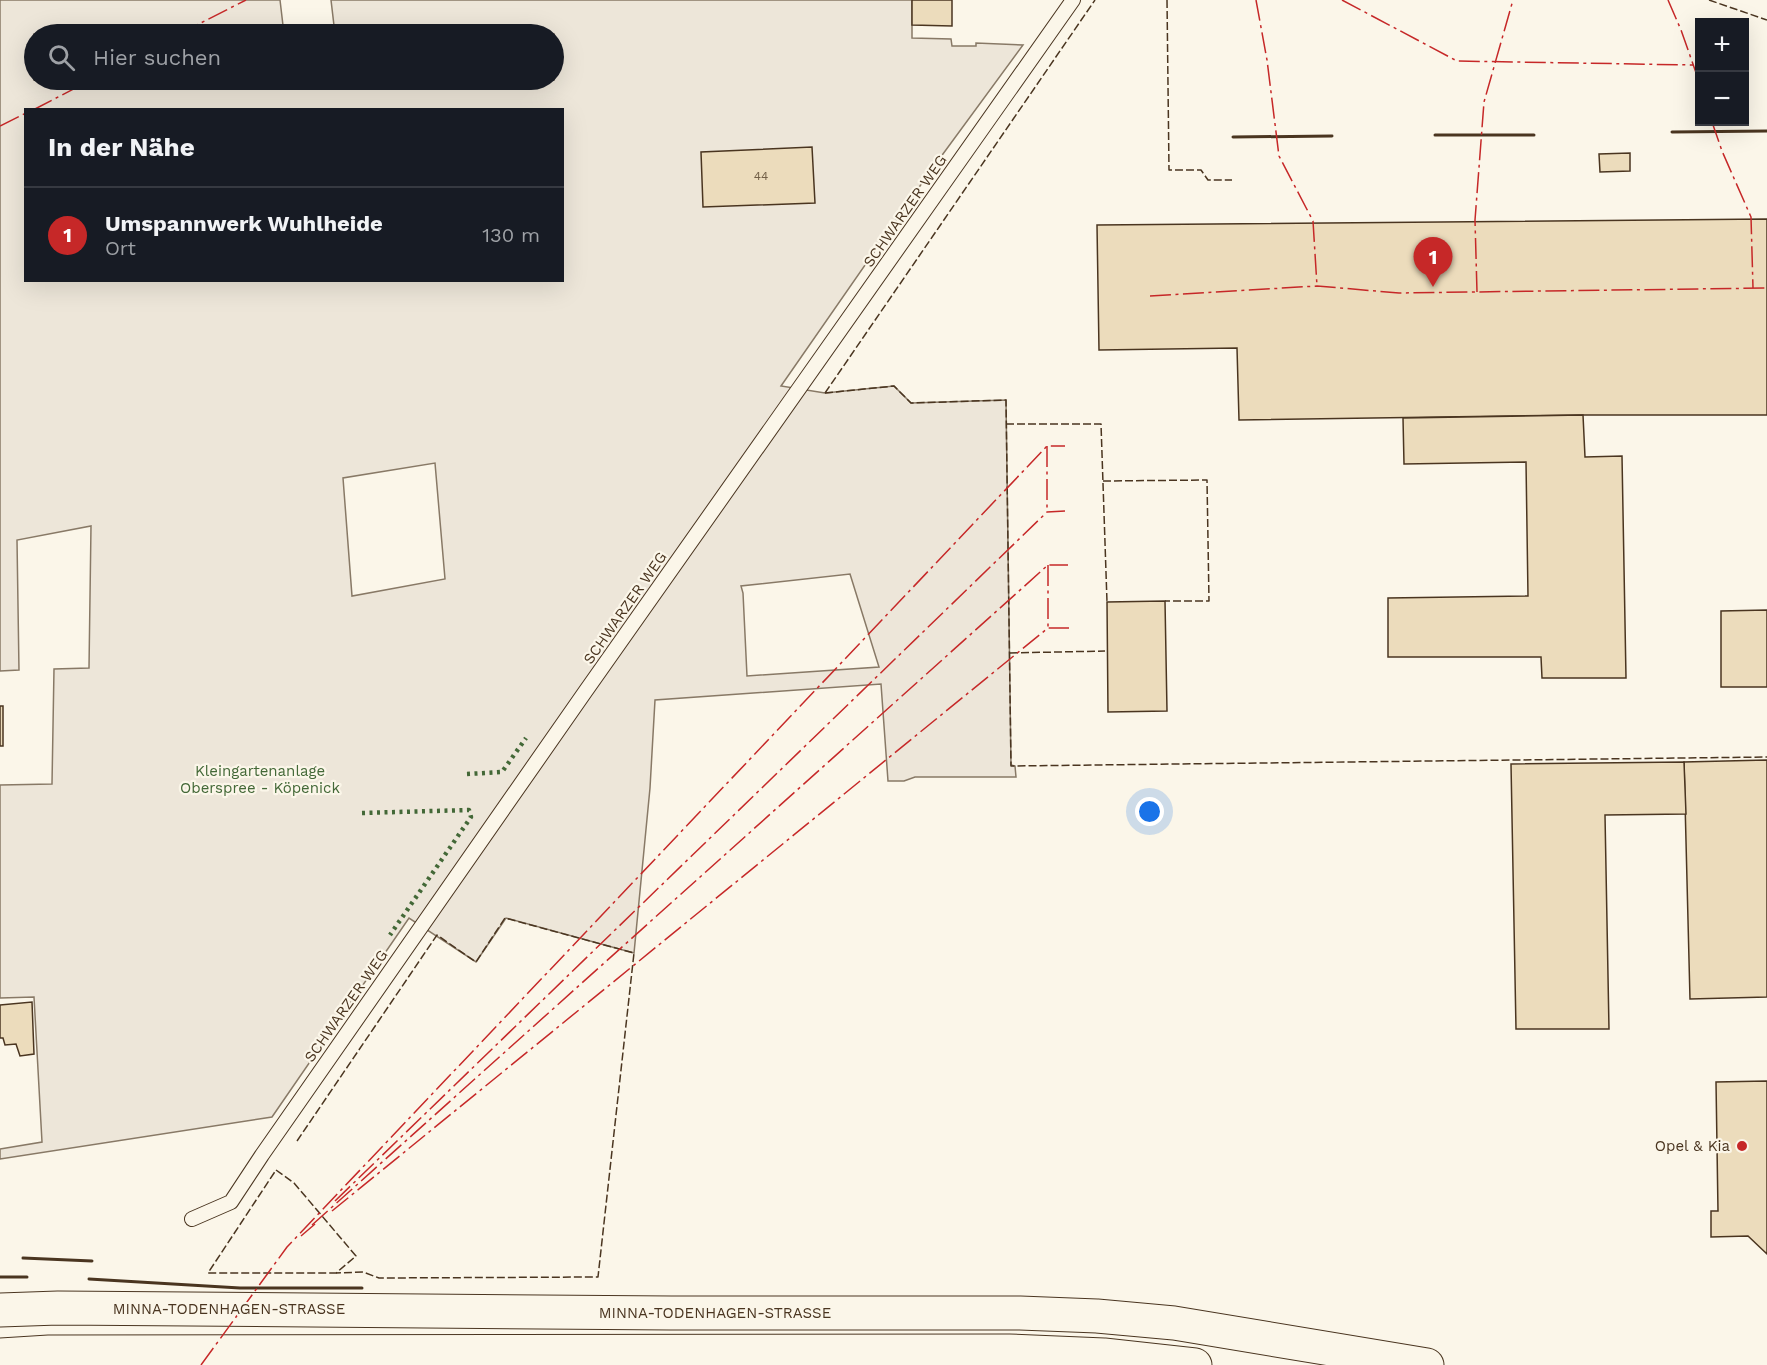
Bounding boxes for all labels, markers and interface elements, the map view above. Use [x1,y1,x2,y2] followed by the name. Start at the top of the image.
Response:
[1695,18,1749,126] map controls
[1695,18,1749,72] button: +
[24,24,564,90] search box
[45,41,78,74] icon: search
[93,45,221,70] text: Hier suchen
[1695,72,1749,126] button: −
[48,132,195,162] text: In der Nähe
[859,151,951,271] street label: SCHWARZER WEG
[754,169,768,183] house number: 44
[105,211,383,236] text: Umspannwerk Wuhlheide
[63,223,72,247] text: 1
[482,223,540,247] text: 130 m
[105,236,136,260] text: Ort
[1414,238,1452,287] pin: 1
[579,548,671,668] street label: SCHWARZER WEG
[180,762,340,797] park label: Kleingartenanlage Oberspree - Köpenick
[1135,797,1164,826] your location
[300,946,392,1066] street label: SCHWARZER WEG
[1655,1137,1731,1155] place label: Opel & Kia
[1735,1139,1749,1153] marker: Opel & Kia
[113,1300,345,1318] street label: MINNA-TODENHAGEN-STRASSE
[599,1304,831,1322] street label: MINNA-TODENHAGEN-STRASSE

